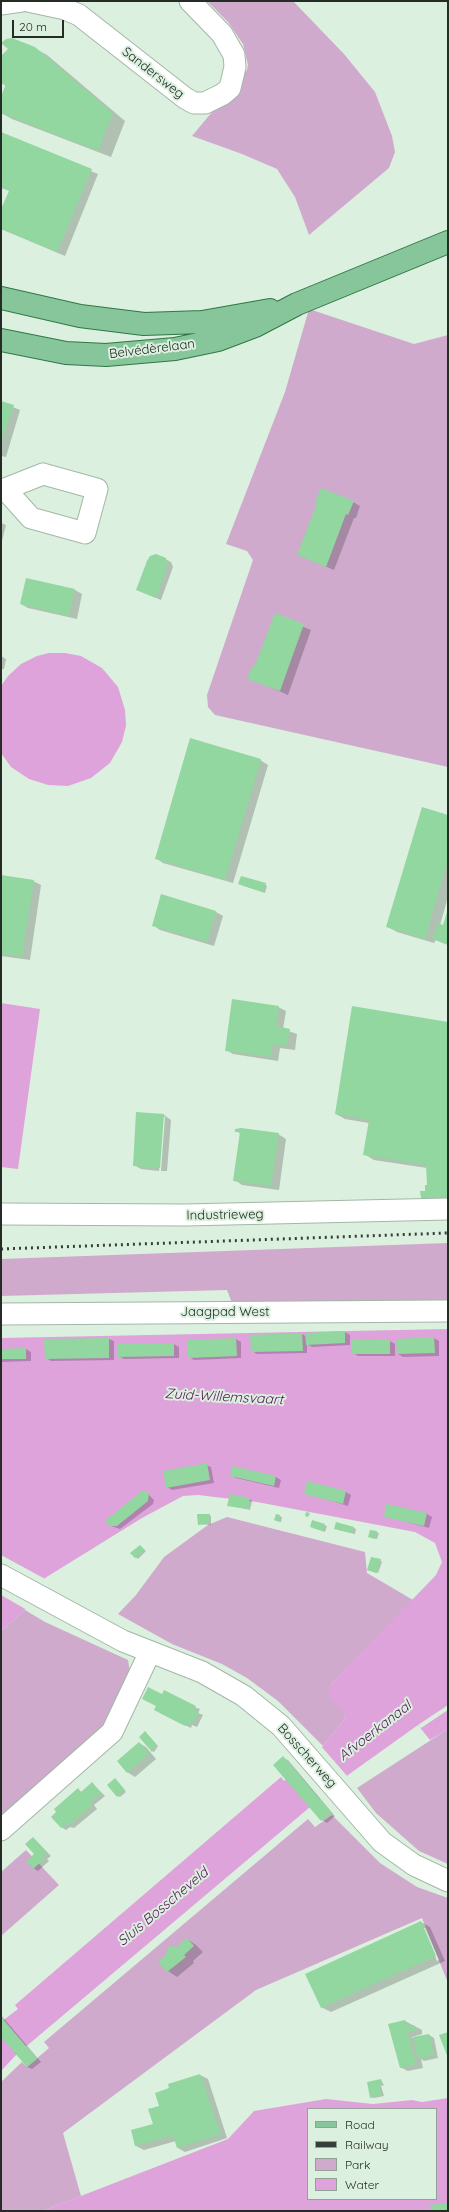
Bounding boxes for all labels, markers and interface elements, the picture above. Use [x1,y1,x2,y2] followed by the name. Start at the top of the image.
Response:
[14,12,66,38] scale bar
[19,19,47,34] text: 20 m
[119,44,187,102] street label: Sandersweg
[108,336,196,362] street label: Belvédèrelaan
[186,1207,264,1223] street label: Industrieweg
[181,1304,269,1320] street label: Jaagpad West
[164,1386,284,1408] water label: Zuid-Willemsvaart
[335,1697,415,1765] water label: Afvoerkanaal
[274,1721,340,1791] street label: Bosscherweg
[114,1864,212,1950] water label: Sluis Bosscheveld
[307,2108,437,2200] legend
[345,2117,375,2132] text: Road
[345,2137,389,2152] text: Railway
[345,2157,370,2172] text: Park
[345,2177,379,2192] text: Water

